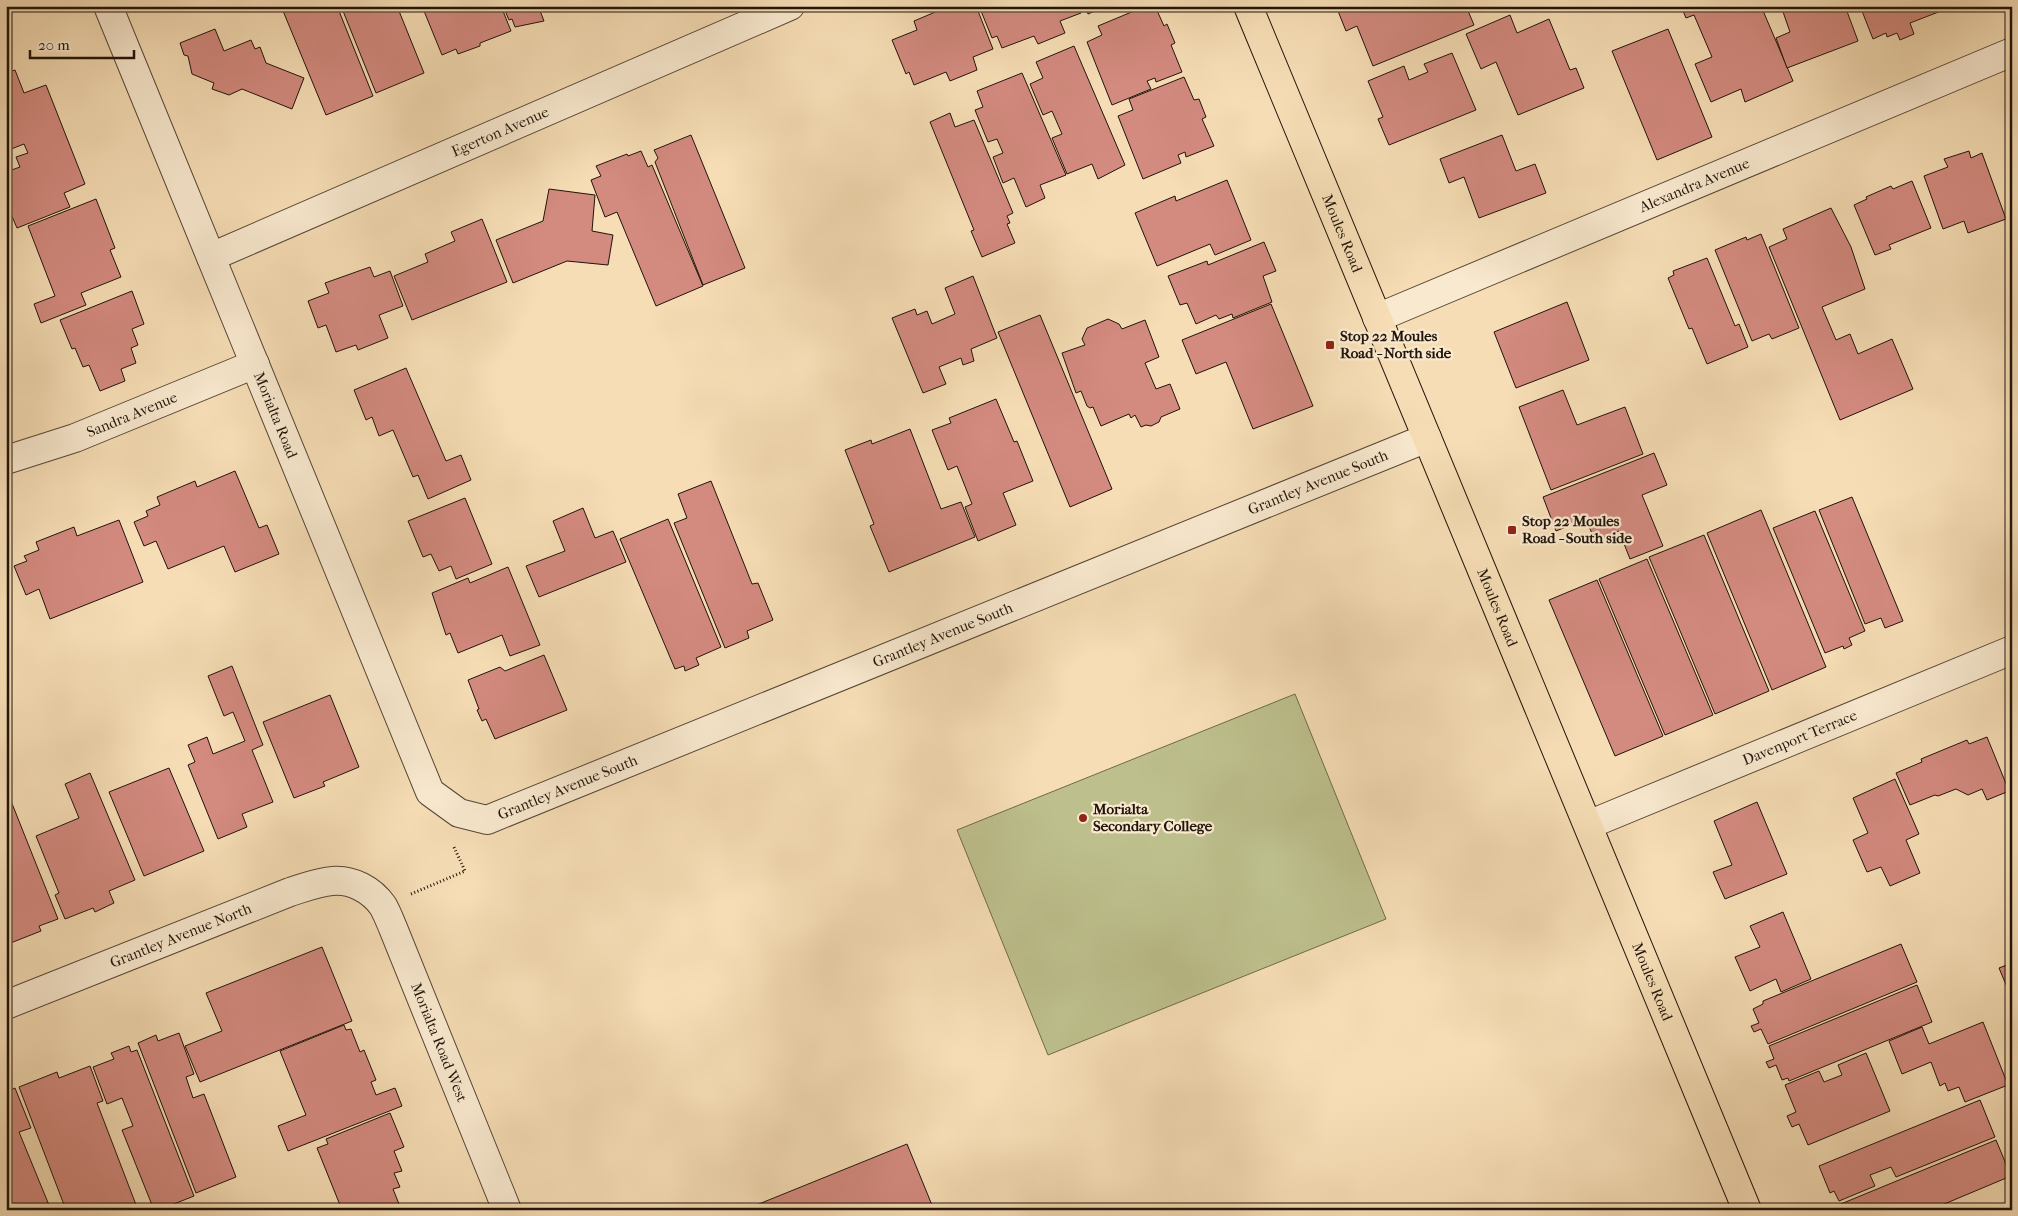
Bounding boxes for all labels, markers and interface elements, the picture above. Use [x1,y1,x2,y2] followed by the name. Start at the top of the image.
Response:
[30,28,134,60] scale bar
[38,36,70,54] text: 20 m
[449,102,552,161] street label: Egerton Avenue
[1636,154,1753,217] street label: Alexandra Avenue
[1318,191,1367,276] street label: Moules Road
[1340,327,1452,362] place label: Stop 22 Moules Road - North side
[1324,339,1336,351] marker: Stop 22 Moules Road - North side
[250,369,302,462] street label: Morialta Road
[84,388,181,441] street label: Sandra Avenue
[1245,446,1391,519] street label: Grantley Avenue South
[1522,512,1632,547] place label: Stop 22 Moules Road - South side
[1506,524,1518,536] marker: Stop 22 Moules Road - South side
[1473,566,1522,650] street label: Moules Road
[870,598,1016,671] street label: Grantley Avenue South
[1740,706,1860,769] street label: Davenport Terrace
[495,751,641,824] street label: Grantley Avenue South
[1092,800,1213,835] place label: Morialta Secondary College
[1077,812,1089,824] marker: Morialta Secondary College
[107,899,255,972] street label: Grantley Avenue North
[1628,940,1677,1024] street label: Moules Road
[407,980,472,1105] street label: Morialta Road West

